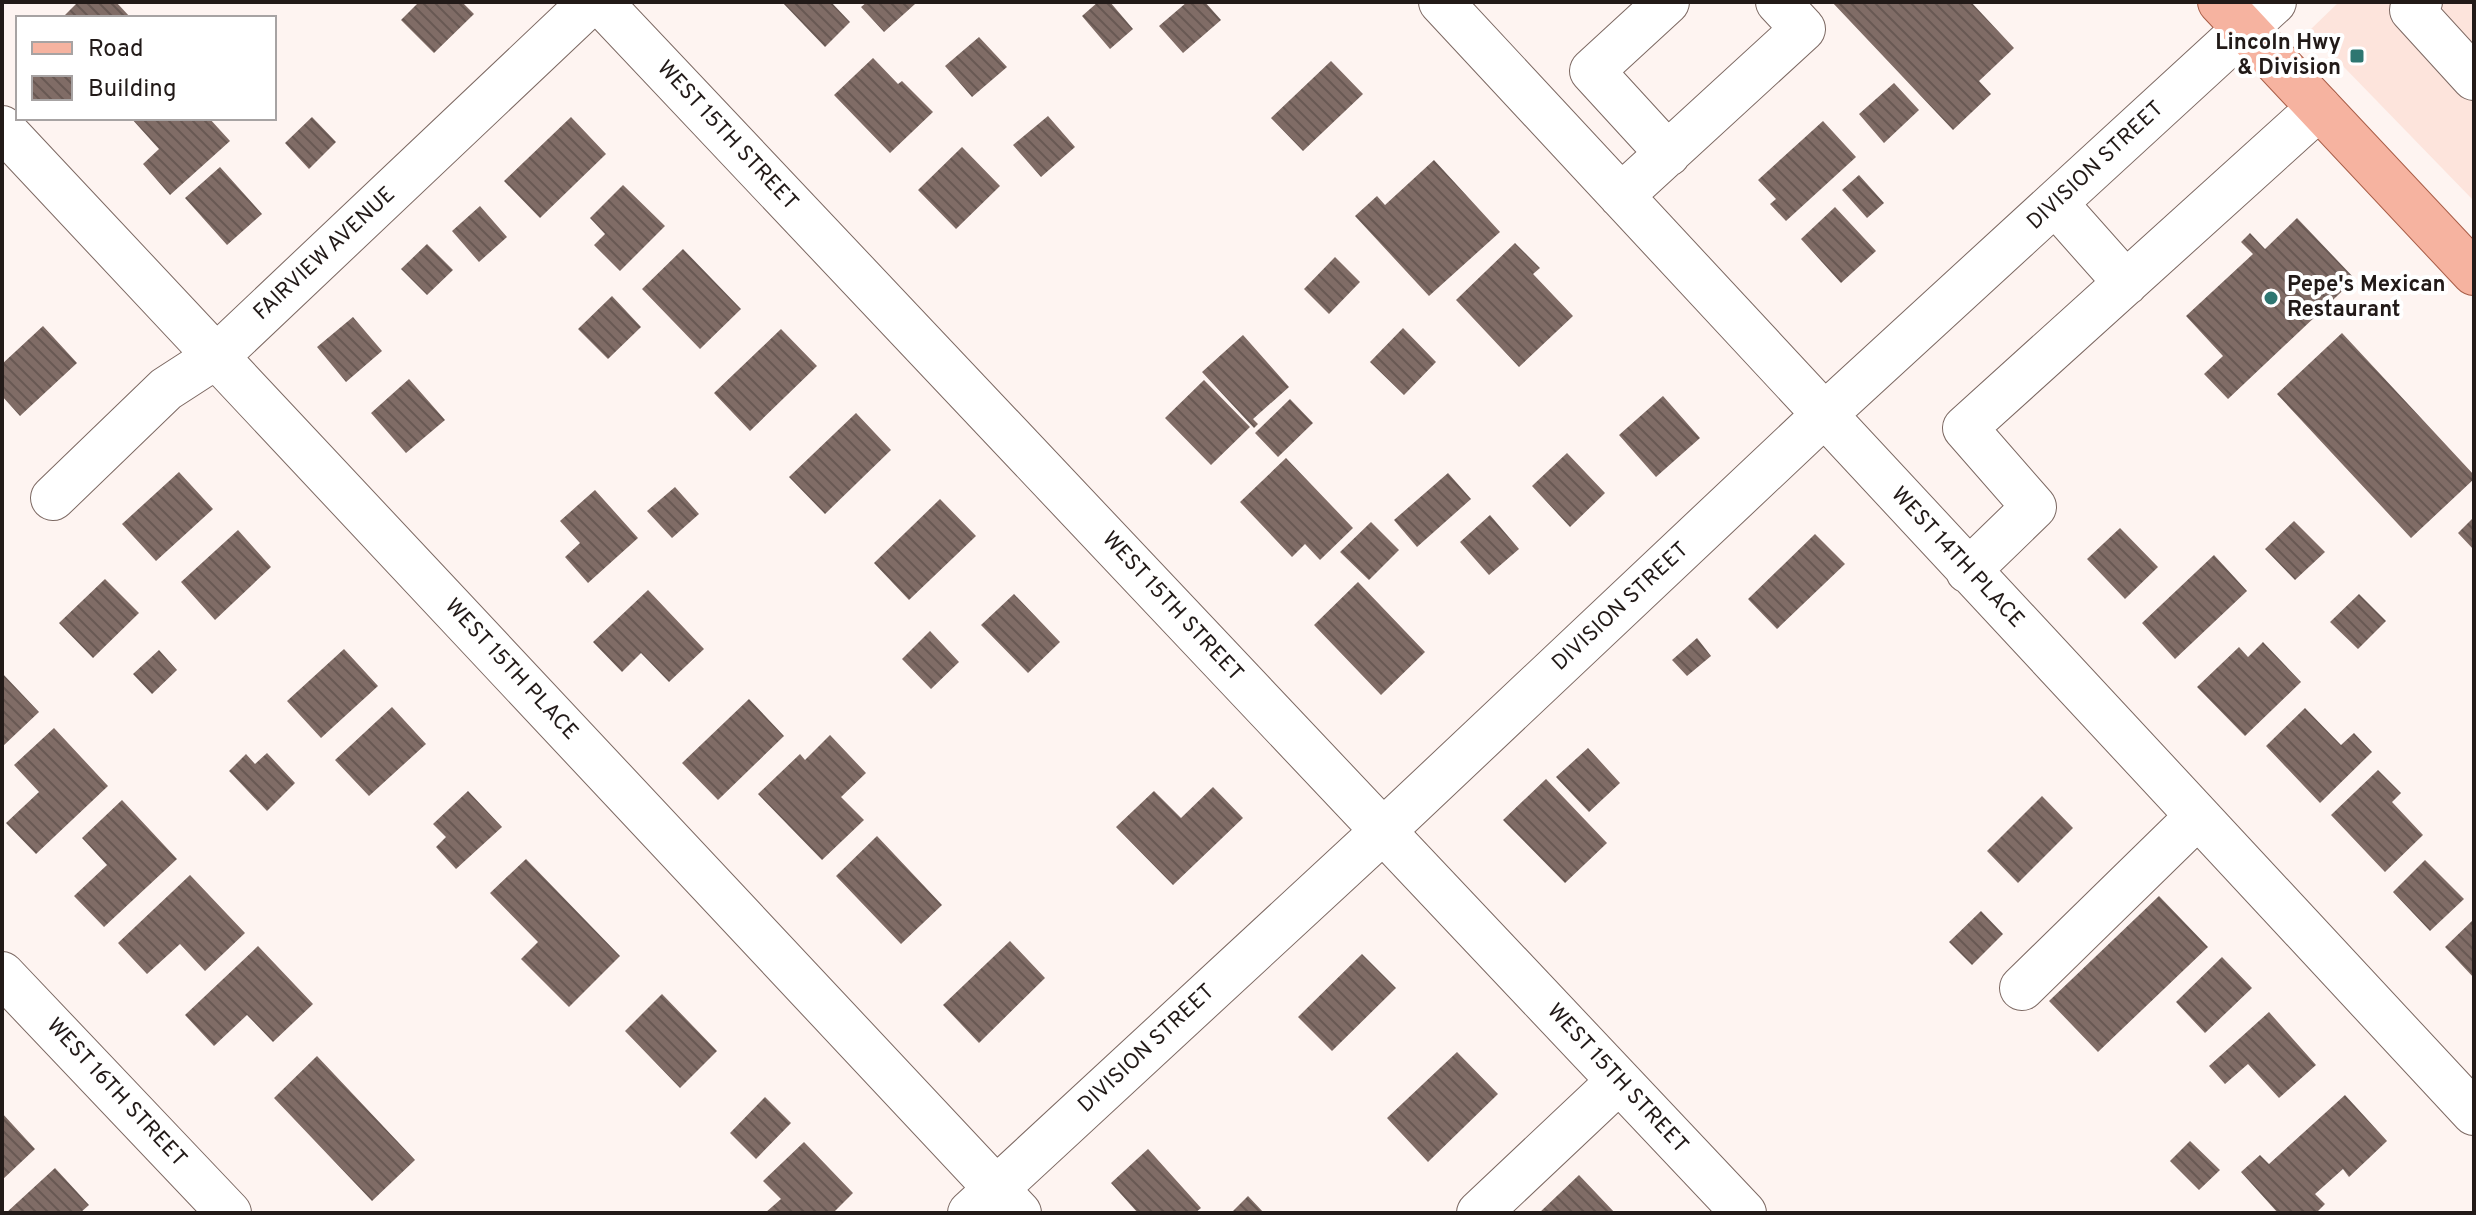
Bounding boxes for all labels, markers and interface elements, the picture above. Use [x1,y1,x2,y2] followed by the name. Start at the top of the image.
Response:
[16,16,276,120] legend
[2215,30,2341,82] place label: Lincoln Hwy & Division
[88,35,144,65] text: Road
[2348,47,2366,65] marker: Lincoln Hwy & Division
[651,55,803,217] street label: WEST 15TH STREET
[88,75,177,105] text: Building
[2022,96,2170,236] street label: DIVISION STREET
[249,181,401,327] street label: FAIRVIEW AVENUE
[2287,272,2446,324] place label: Pepe's Mexican Restaurant
[2262,289,2280,307] marker: Pepe's Mexican Restaurant
[1885,482,2029,634] street label: WEST 14TH PLACE
[1096,526,1248,688] street label: WEST 15TH STREET
[1547,537,1695,677] street label: DIVISION STREET
[439,594,583,746] street label: WEST 15TH PLACE
[1073,979,1221,1119] street label: DIVISION STREET
[1541,998,1693,1160] street label: WEST 15TH STREET
[40,1013,192,1173] street label: WEST 16TH STREET

